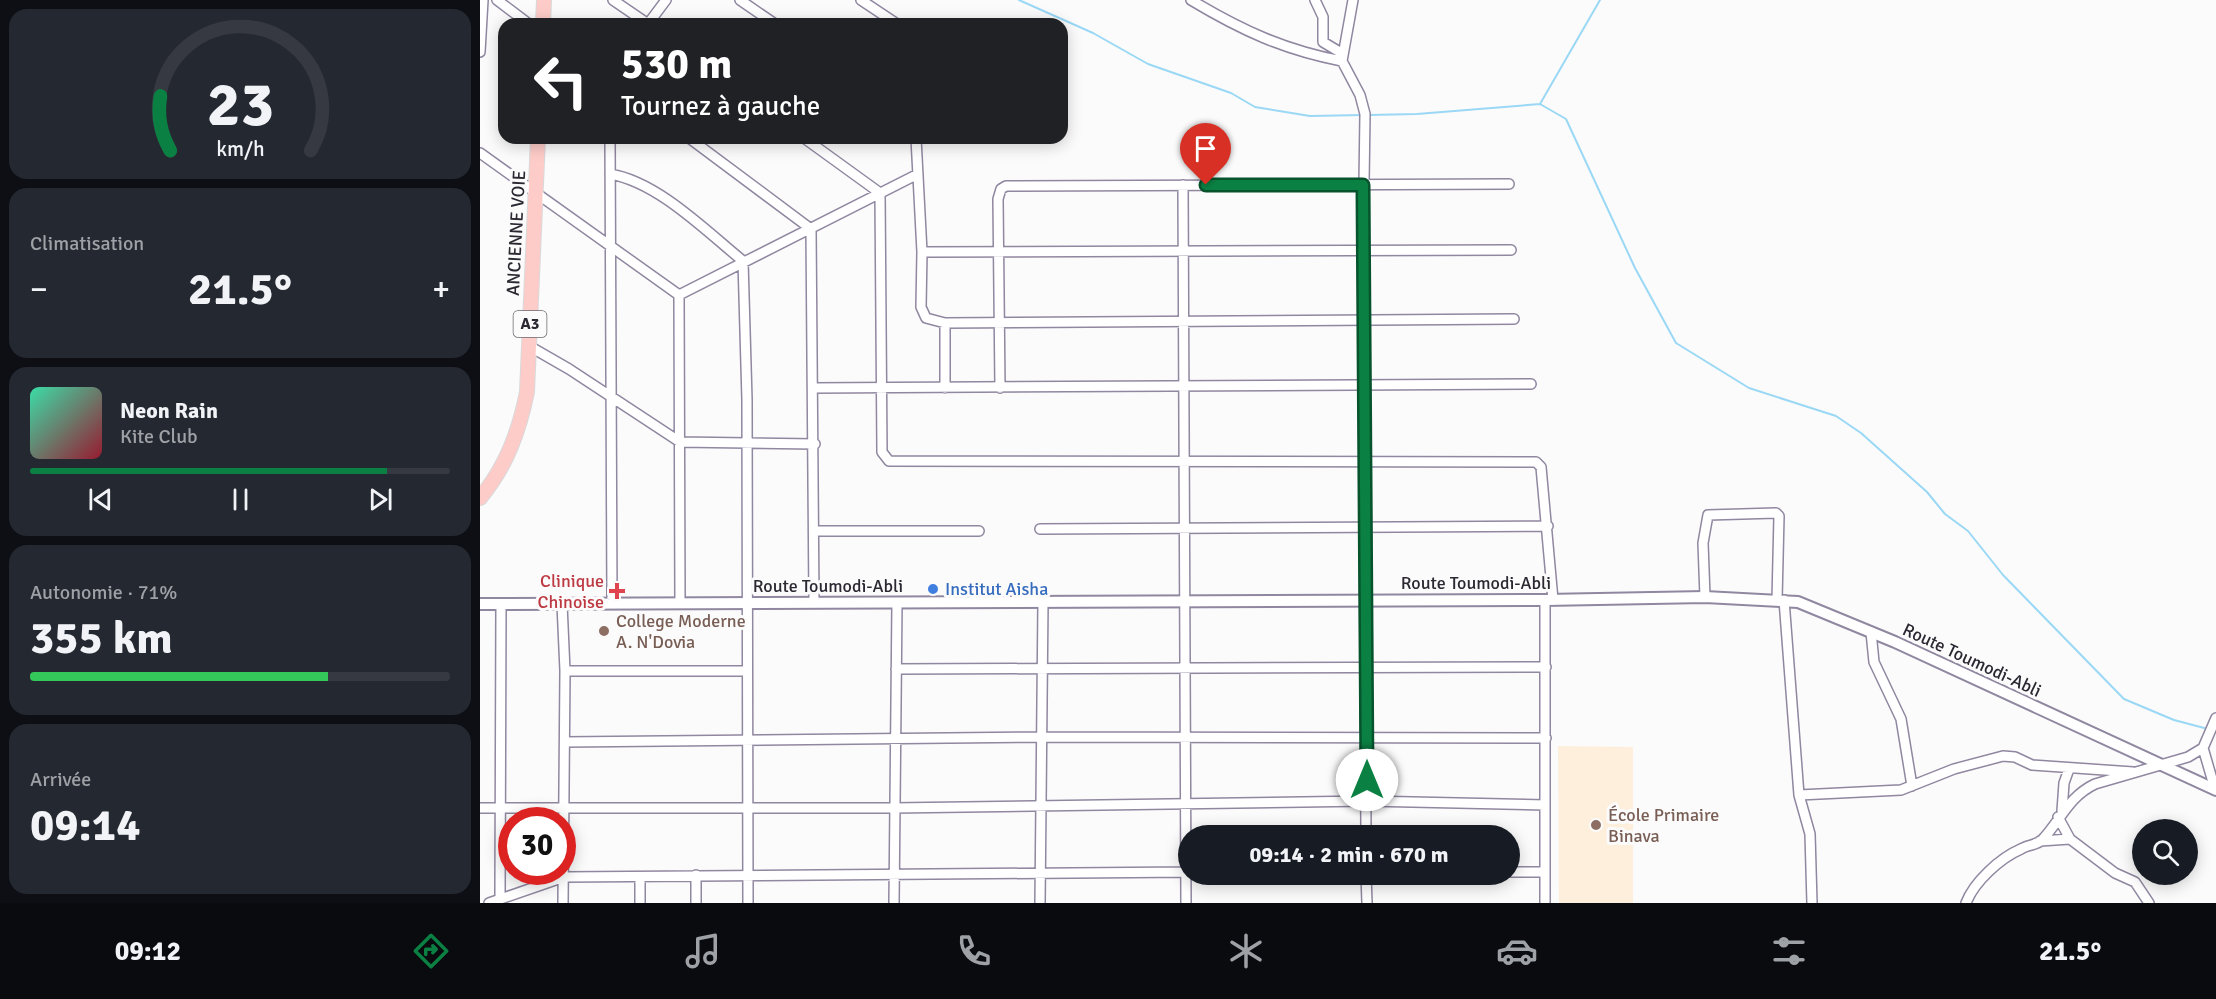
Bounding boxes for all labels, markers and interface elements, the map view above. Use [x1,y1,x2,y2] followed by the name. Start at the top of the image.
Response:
[621,39,732,90] text: 530 m
[522,42,600,120] icon: left
[206,66,274,143] text: 23
[621,90,820,123] text: Tournez à gauche
[1180,123,1231,185] pin
[1189,132,1222,165] icon: arrive
[216,136,264,162] text: km/h
[502,170,530,296] street label: ANCIENNE VOIE
[30,231,144,256] text: Climatisation
[188,262,292,317] text: 21.5°
[30,269,48,310] text: −
[432,269,450,310] text: +
[514,311,546,337] road number: A3
[120,397,218,424] text: Neon Rain
[120,424,198,449] text: Kite Club
[84,483,117,516] icon: previous
[224,483,257,516] icon: pause
[364,483,397,516] icon: next
[538,570,604,613] place label: Clinique Chinoise
[1401,572,1551,594] street label: Route Toumodi-Abli
[753,575,903,597] street label: Route Toumodi-Abli
[945,578,1048,600] place label: Institut Aisha
[30,580,177,605] text: Autonomie · 71%
[608,582,626,600] marker: Clinique Chinoise
[926,582,940,596] marker: Institut Aisha
[616,610,746,653] place label: College Moderne A. N'Dovia
[30,611,173,666] text: 355 km
[1899,618,2045,702] street label: Route Toumodi-Abli
[597,624,611,638] marker: College Moderne A. N'Dovia
[1335,748,1399,812] position arrow
[30,767,91,792] text: Arrivée
[30,798,140,853] text: 09:14
[1608,804,1719,847] place label: École Primaire Binava
[498,807,576,885] speed limit sign: 30
[1589,818,1603,832] marker: École Primaire Binava
[2132,819,2198,885] map controls
[2132,819,2198,885] button: search
[1249,841,1449,868] text: 09:14 · 2 min · 670 m
[410,930,452,972] icon: directions
[682,930,724,972] icon: music
[953,930,995,972] icon: phone
[1225,930,1267,972] icon: climate
[1496,930,1538,972] icon: car
[1768,930,1810,972] icon: filters
[115,935,181,968] text: 09:12
[2039,935,2101,968] text: 21.5°

